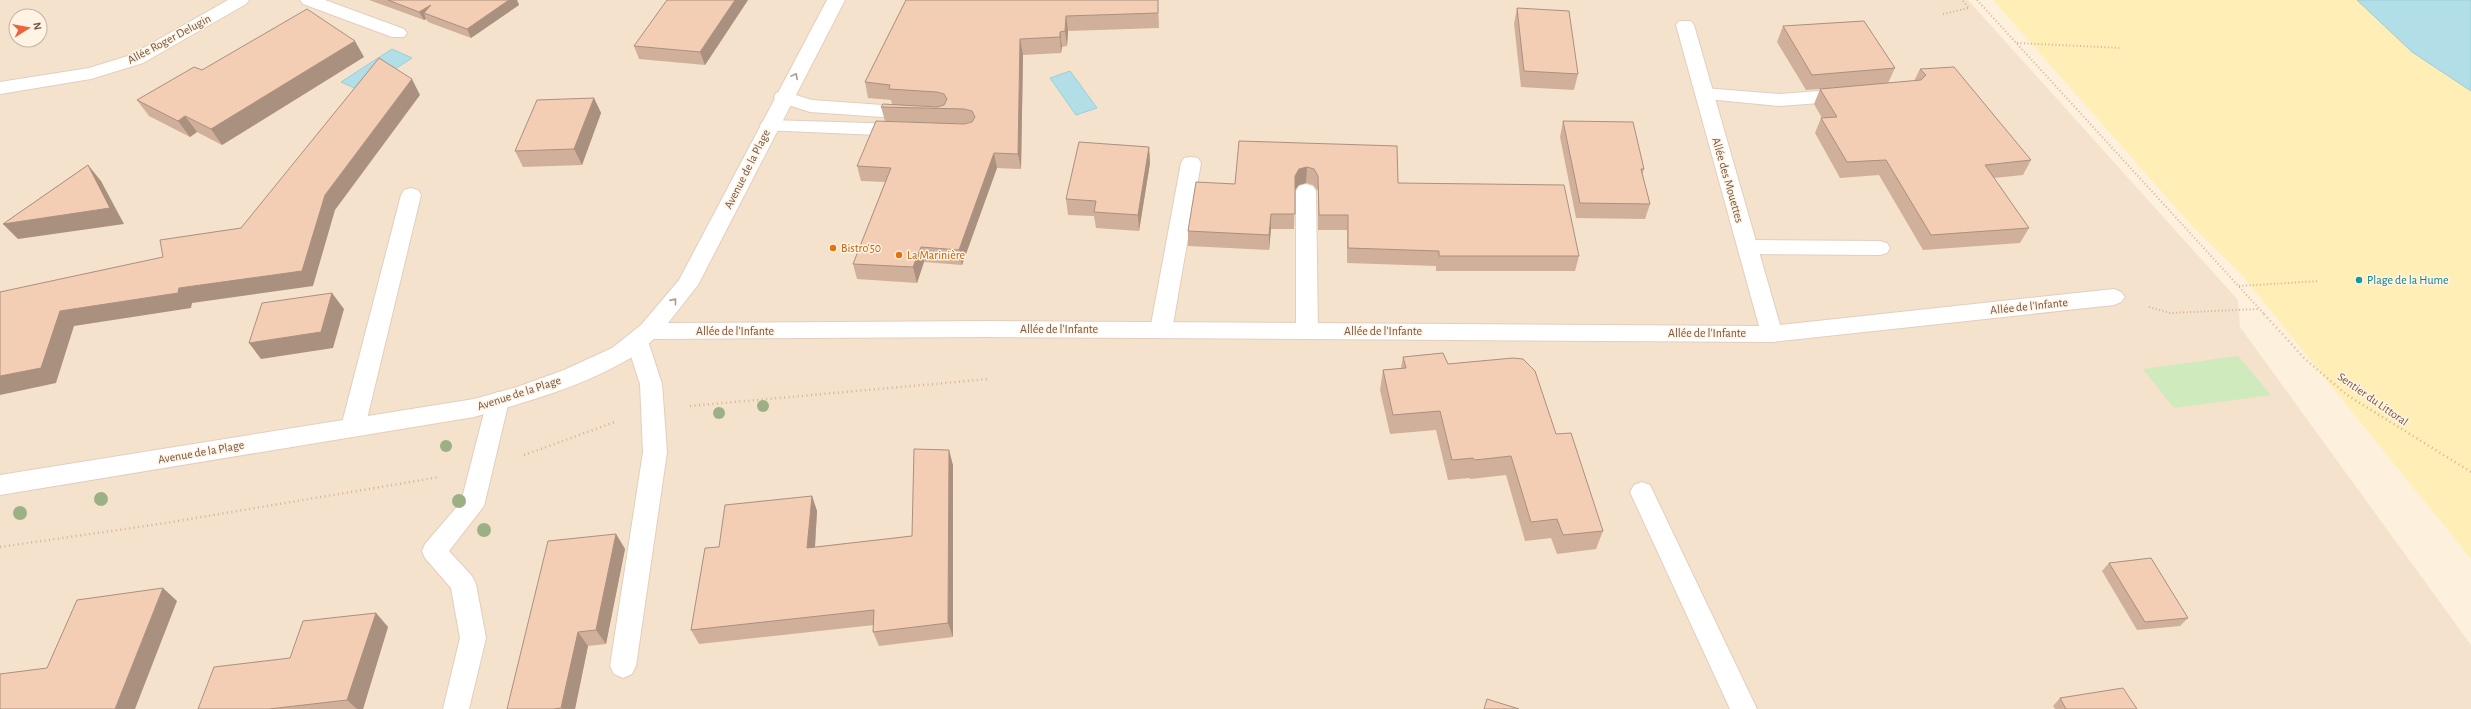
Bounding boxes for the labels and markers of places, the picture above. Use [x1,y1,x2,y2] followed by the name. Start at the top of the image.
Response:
[841,242,881,254] place label: Bistro'50
[828,243,838,253] marker: Bistro'50
[907,249,965,261] place label: La Marinière
[894,250,904,260] marker: La Marinière
[2367,274,2449,286] place label: Plage de la Hume
[2354,275,2364,285] marker: Plage de la Hume

